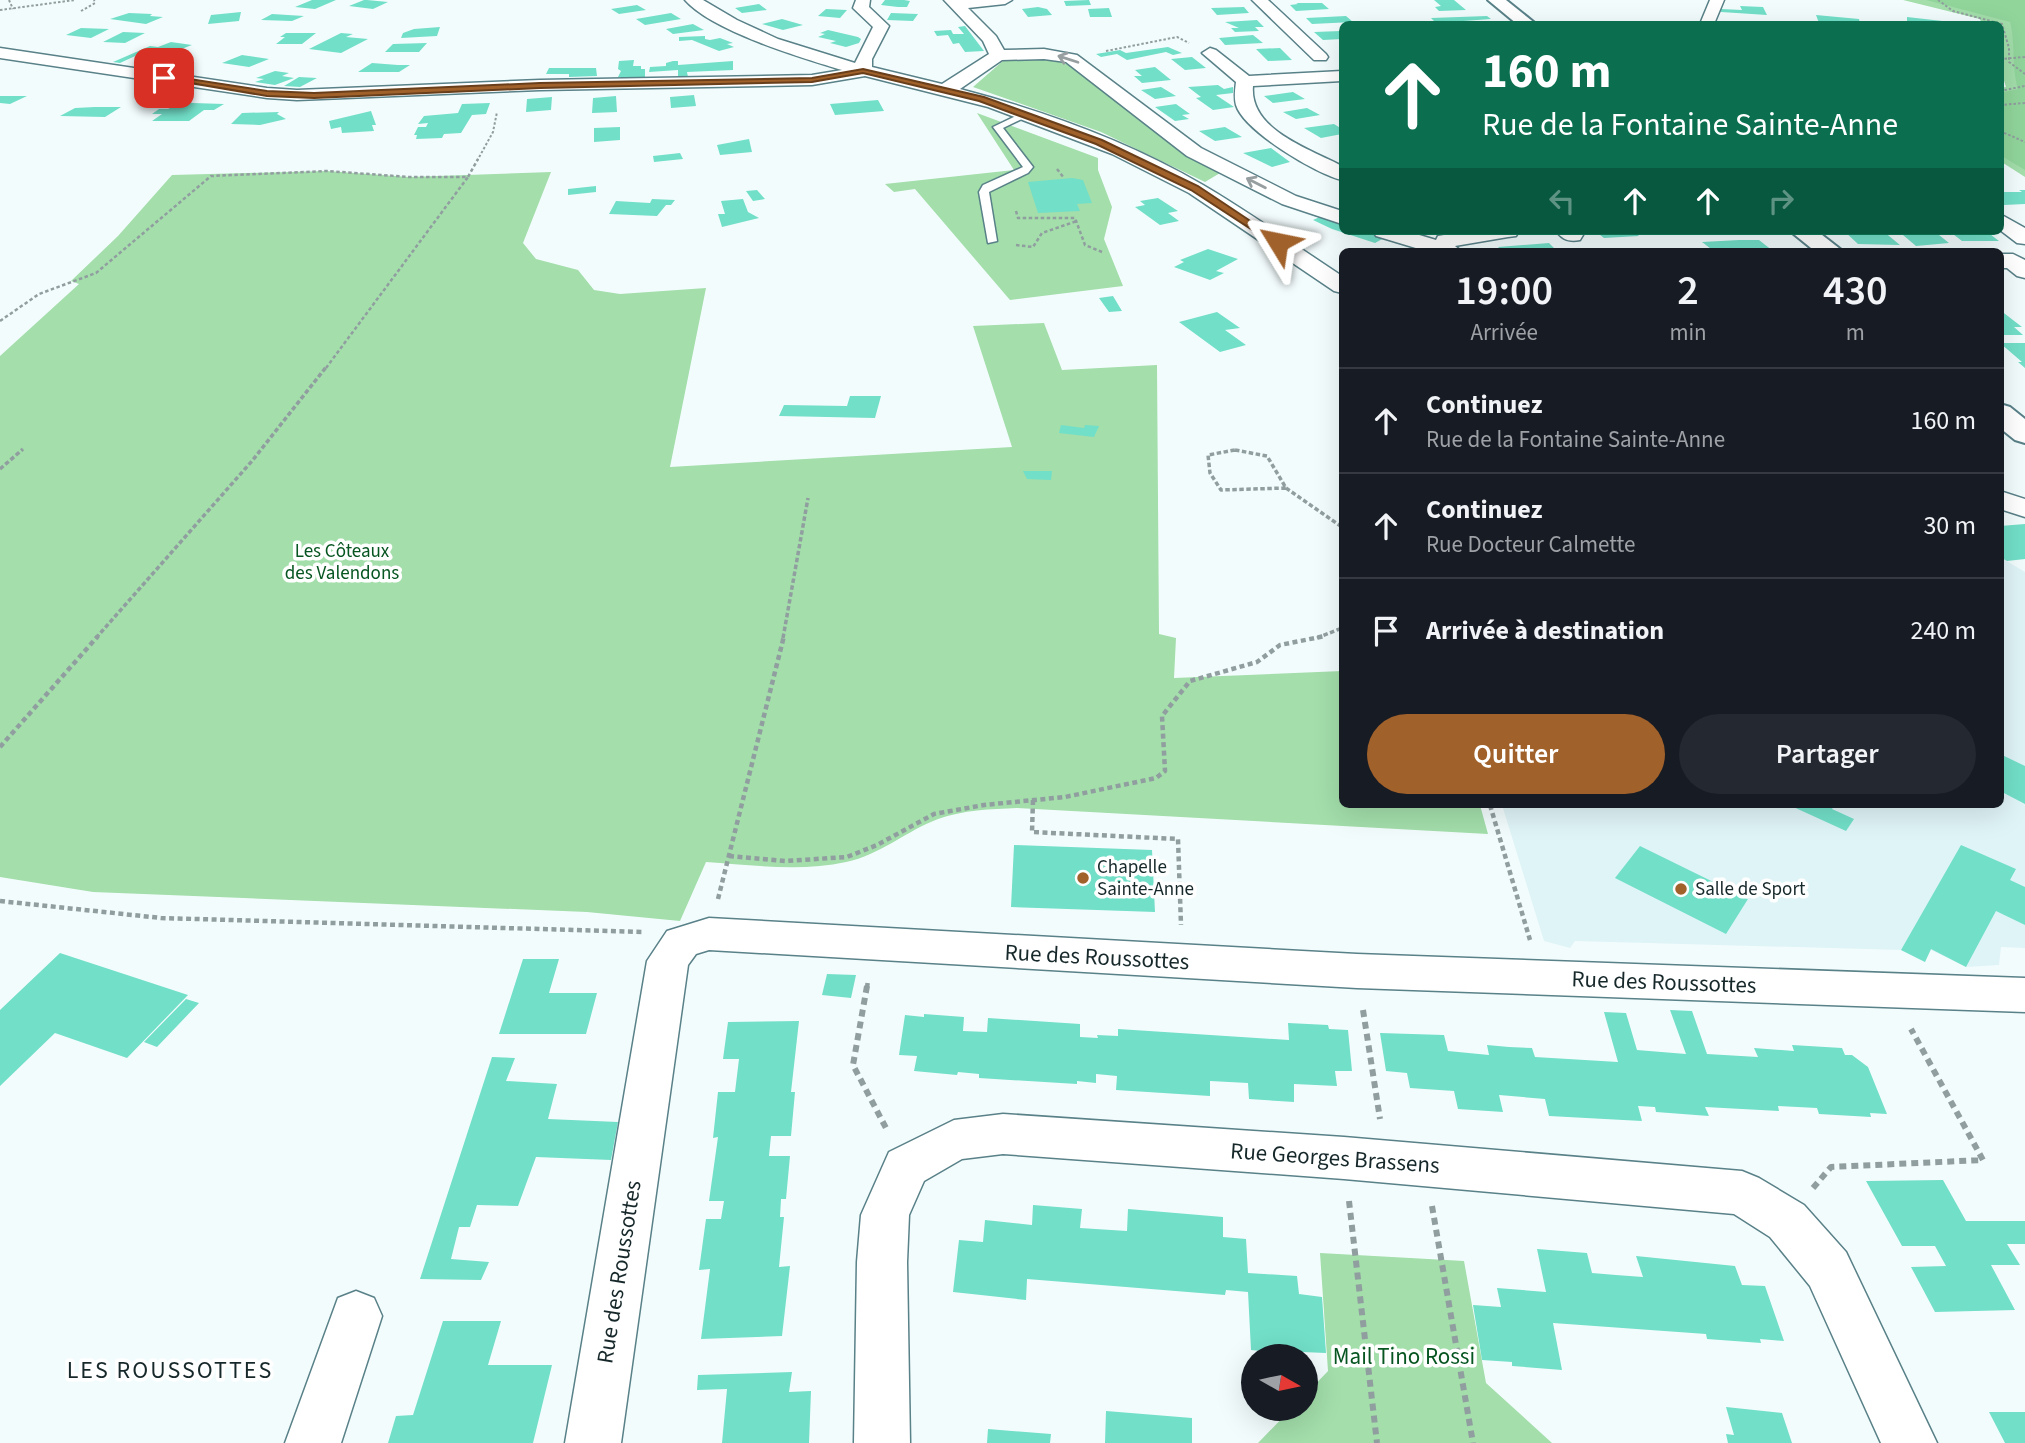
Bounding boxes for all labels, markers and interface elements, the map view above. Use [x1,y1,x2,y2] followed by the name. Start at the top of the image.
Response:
[1482,37,1611,107] text: 160 m
[134,48,194,108] pin
[1367,49,1458,140] icon: ahead
[1057,52,1079,64] one-way arrow
[145,59,183,97] icon: arrive
[1482,102,1898,148] text: Rue de la Fontaine Sainte-Anne
[1246,176,1267,190] one-way arrow
[1543,182,1581,220] icon: left
[1616,182,1654,220] icon: ahead
[1689,182,1727,220] icon: ahead
[1762,182,1800,220] icon: right
[1241,205,1315,279] position arrow
[1455,261,1553,321] text: 19:00
[1677,261,1699,321] text: 2
[1823,261,1888,321] text: 430
[1470,316,1538,349] text: Arrivée
[1669,316,1707,349] text: min
[1846,316,1865,349] text: m
[1426,386,1542,423] text: Continuez
[1367,402,1405,440] icon: ahead
[1910,402,1976,439] text: 160 m
[1426,423,1725,456] text: Rue de la Fontaine Sainte-Anne
[1426,491,1542,528] text: Continuez
[1367,507,1405,545] icon: ahead
[1923,507,1976,544] text: 30 m
[1426,528,1635,561] text: Rue Docteur Calmette
[285,538,399,587] park label: Les Côteaux des Valendons
[1367,612,1405,650] icon: arrive
[1426,612,1664,649] text: Arrivée à destination
[1910,612,1976,649] text: 240 m
[1367,714,1665,794] button: Quitter
[1679,714,1976,794] button: Partager
[1097,854,1194,903] place label: Chapelle Sainte-Anne
[1075,870,1091,886] marker: Chapelle Sainte-Anne
[1695,876,1806,903] place label: Salle de Sport
[1673,881,1689,897] marker: Salle de Sport
[1004,936,1190,978] street label: Rue des Roussottes
[1571,962,1757,1002] street label: Rue des Roussottes
[1229,1134,1441,1182] street label: Rue Georges Brassens
[588,1178,650,1366] street label: Rue des Roussottes
[1333,1340,1475,1373] park label: Mail Tino Rossi
[1241,1344,1318,1421] north arrow
[1241,1344,1318,1421] map controls
[67,1353,273,1388] district label: LES ROUSSOTTES

